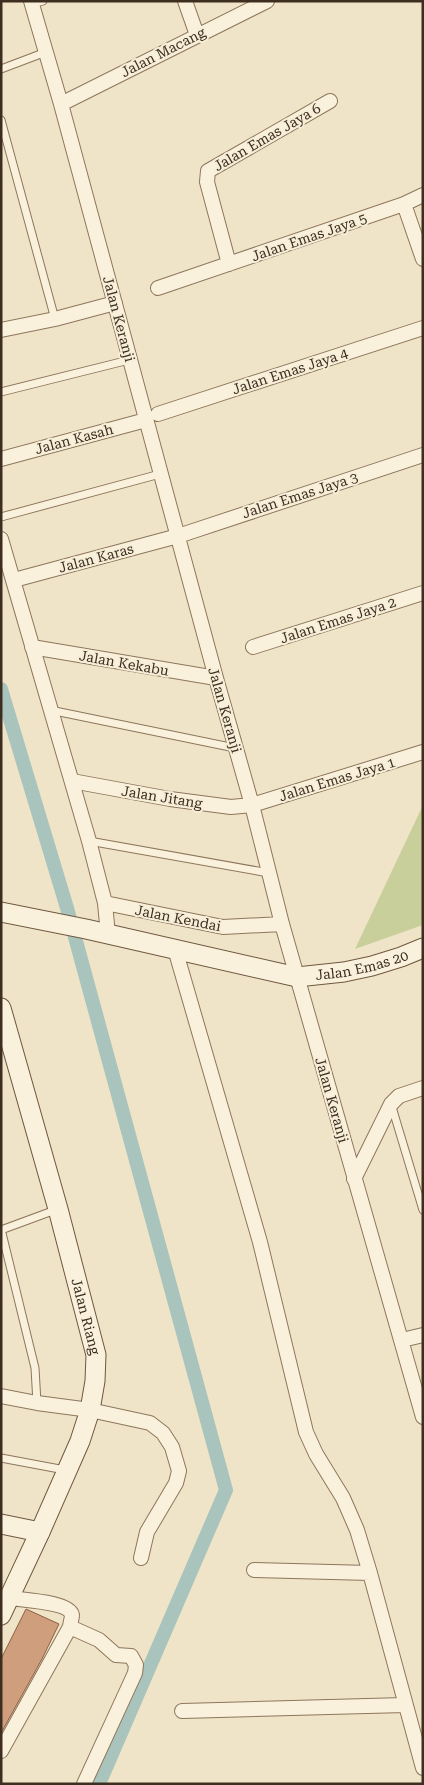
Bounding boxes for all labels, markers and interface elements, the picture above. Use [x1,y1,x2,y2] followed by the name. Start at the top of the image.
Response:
[118,24,208,80] street label: Jalan Macang
[211,100,323,174] street label: Jalan Emas Jaya 6
[249,210,369,264] street label: Jalan Emas Jaya 5
[100,274,138,364] street label: Jalan Keranji
[230,345,350,397] street label: Jalan Emas Jaya 4
[33,421,115,457] street label: Jalan Kasah
[240,469,360,521] street label: Jalan Emas Jaya 3
[57,540,136,576] street label: Jalan Karas
[278,594,398,646] street label: Jalan Emas Jaya 2
[78,647,170,679] street label: Jalan Kekabu
[205,665,245,755] street label: Jalan Keranji
[277,754,397,804] street label: Jalan Emas Jaya 1
[120,783,204,811] street label: Jalan Jitang
[134,902,223,934] street label: Jalan Kendai
[315,947,411,983] street label: Jalan Emas 20
[312,1055,352,1145] street label: Jalan Keranji
[68,1277,104,1357] street label: Jalan Riang

